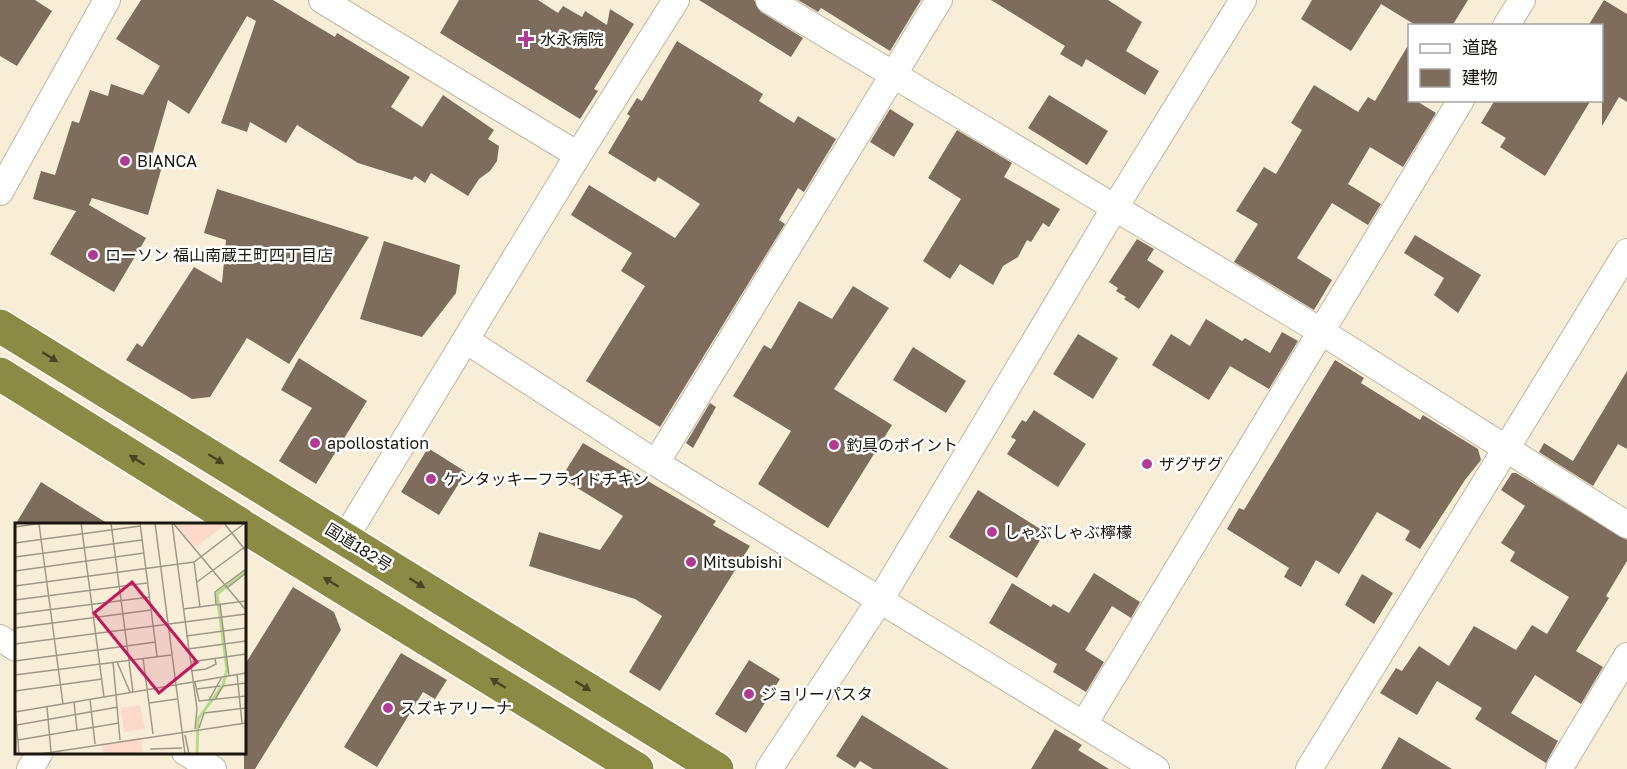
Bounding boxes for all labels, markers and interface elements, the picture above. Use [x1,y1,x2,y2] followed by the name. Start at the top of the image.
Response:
[1408,24,1603,102] legend
[540,29,604,49] place label: 水永病院
[517,30,535,48] marker: 水永病院
[1462,36,1498,58] text: 道路
[1462,66,1498,88] text: 建物
[137,151,197,171] place label: BIANCA
[118,154,132,168] marker: BIANCA
[105,245,333,265] place label: ローソン 福山南蔵王町四丁目店
[86,248,100,262] marker: ローソン 福山南蔵王町四丁目店
[42,351,58,362] one-way arrow
[327,433,429,453] place label: apollostation
[846,435,958,455] place label: 釣具のポイント
[308,436,322,450] marker: apollostation
[827,438,841,452] marker: 釣具のポイント
[208,453,224,464] one-way arrow
[1159,454,1223,474] place label: ザグザグ
[129,455,145,466] one-way arrow
[1140,457,1154,471] marker: ザグザグ
[443,469,649,489] place label: ケンタッキーフライドチキン
[424,472,438,486] marker: ケンタッキーフライドチキン
[322,519,396,575] street label: 国道182号
[1004,522,1132,542] place label: しゃぶしゃぶ檸檬
[15,523,246,754] inset map
[985,525,999,539] marker: しゃぶしゃぶ檸檬
[703,552,782,572] place label: Mitsubishi
[684,555,698,569] marker: Mitsubishi
[323,576,340,587] one-way arrow
[409,578,426,589] one-way arrow
[490,678,506,689] one-way arrow
[575,680,591,691] one-way arrow
[761,684,873,704] place label: ジョリーパスタ
[742,687,756,701] marker: ジョリーパスタ
[400,698,512,718] place label: スズキアリーナ
[381,701,395,715] marker: スズキアリーナ

